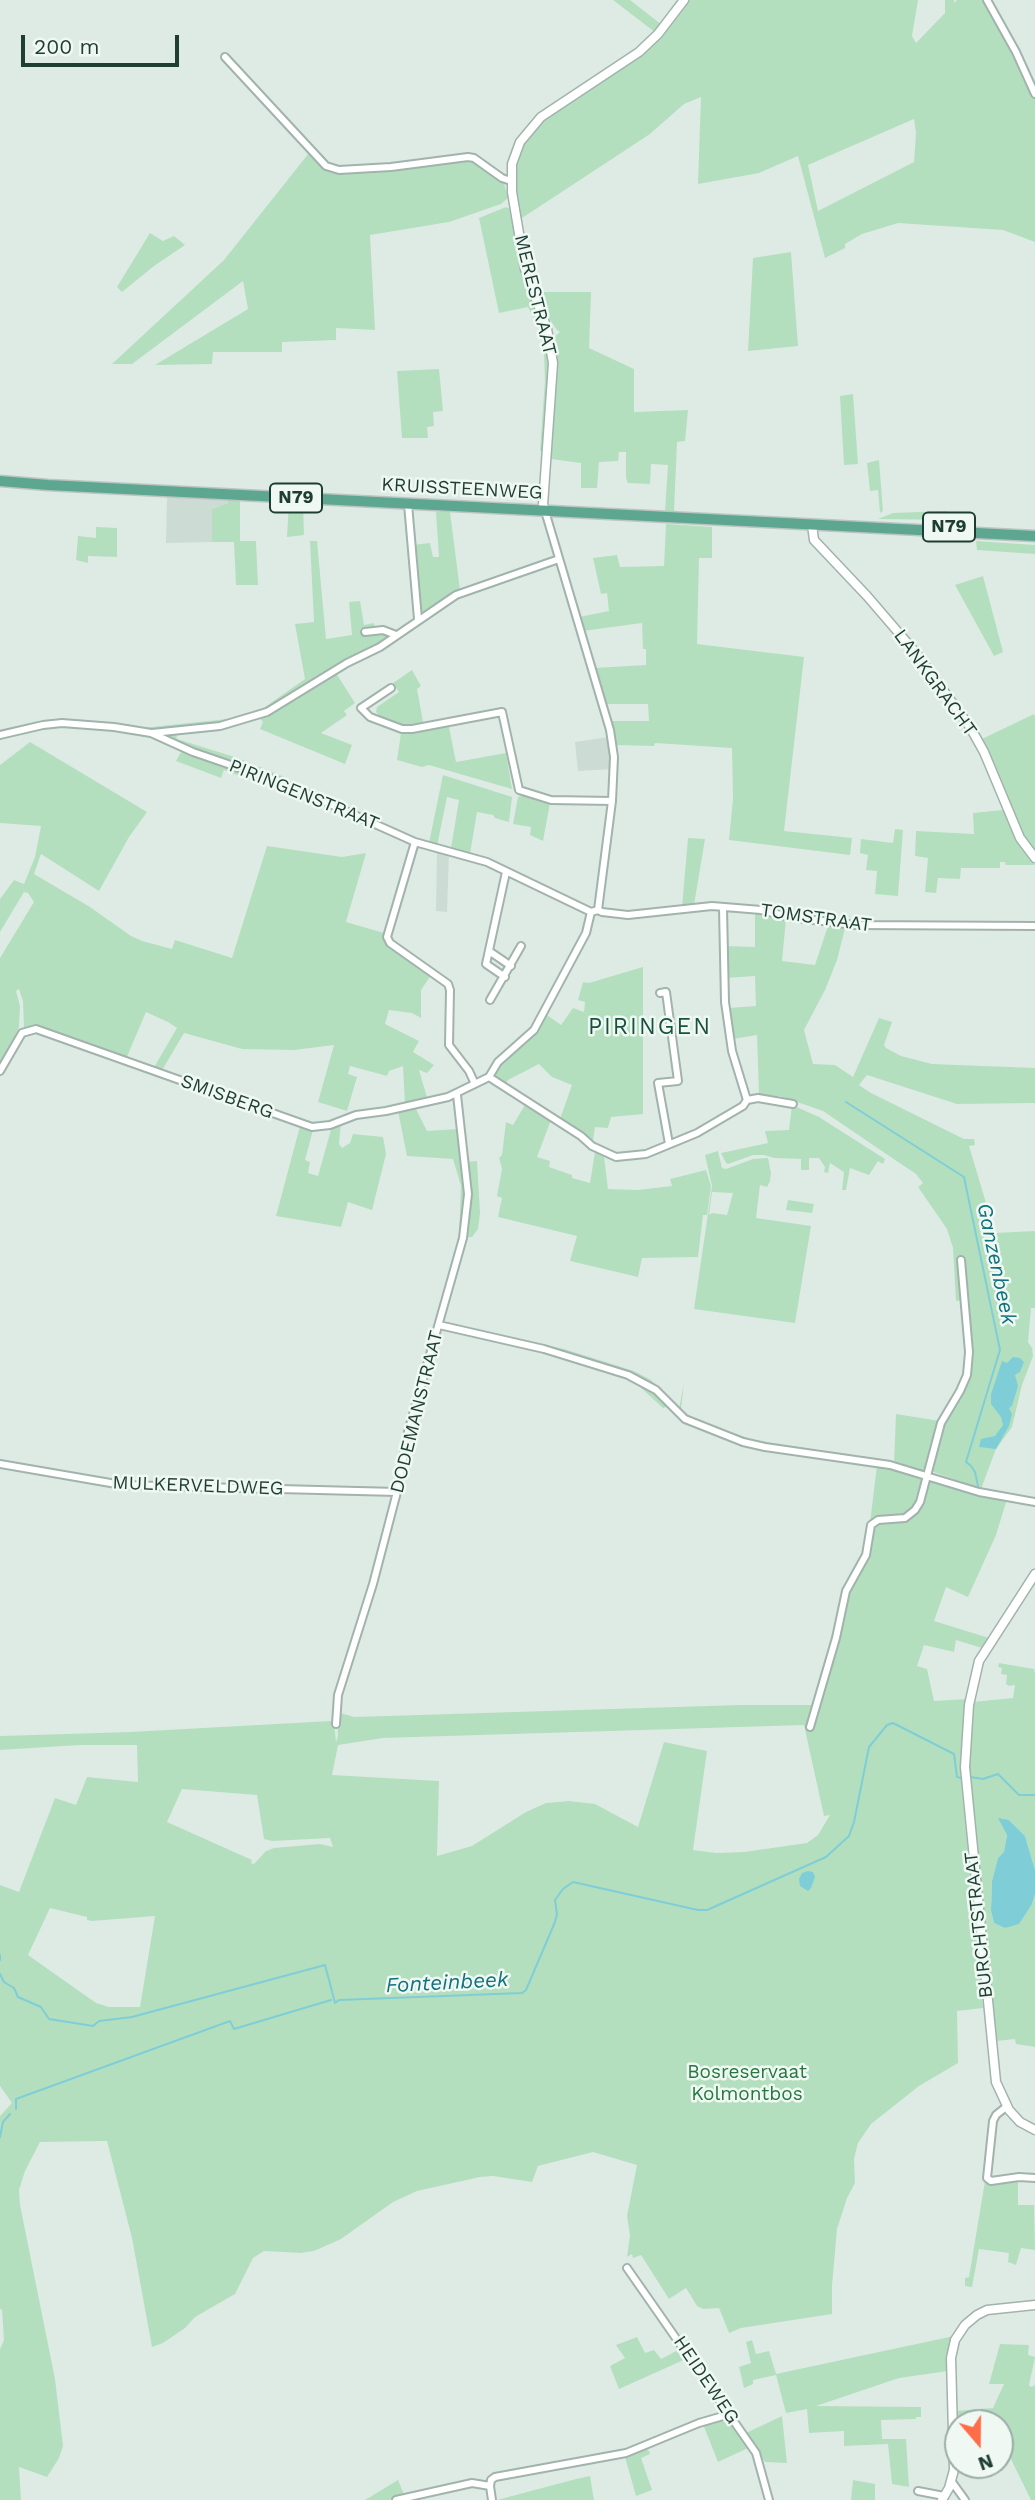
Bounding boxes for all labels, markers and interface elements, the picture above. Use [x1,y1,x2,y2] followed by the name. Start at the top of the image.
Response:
[24,21,182,65] scale bar
[34,34,100,59] text: 200 m
[509,232,561,358] street label: MERESTRAAT
[381,473,543,505] street label: KRUISSTEENWEG
[270,484,322,512] road number: N79
[923,512,975,542] road number: N79
[889,625,981,741] street label: LANKGRACHT
[226,754,382,836] street label: PIRINGENSTRAAT
[759,899,873,937] street label: TOMSTRAAT
[589,1013,711,1041] district label: PIRINGEN
[178,1070,276,1124] street label: SMISBERG
[971,1201,1021,1327] water label: Ganzenbeek
[386,1328,448,1496] street label: DODEMANSTRAAT
[112,1472,284,1500] street label: MULKERVELDWEG
[960,1851,998,1999] street label: BURCHTSTRAAT
[385,1967,509,1999] water label: Fonteinbeek
[687,2061,807,2105] park label: Bosreservaat Kolmontbos
[668,2332,744,2428] street label: HEIDEWEG
[944,2409,1014,2479] north arrow
[975,2449,996,2476] text: N

